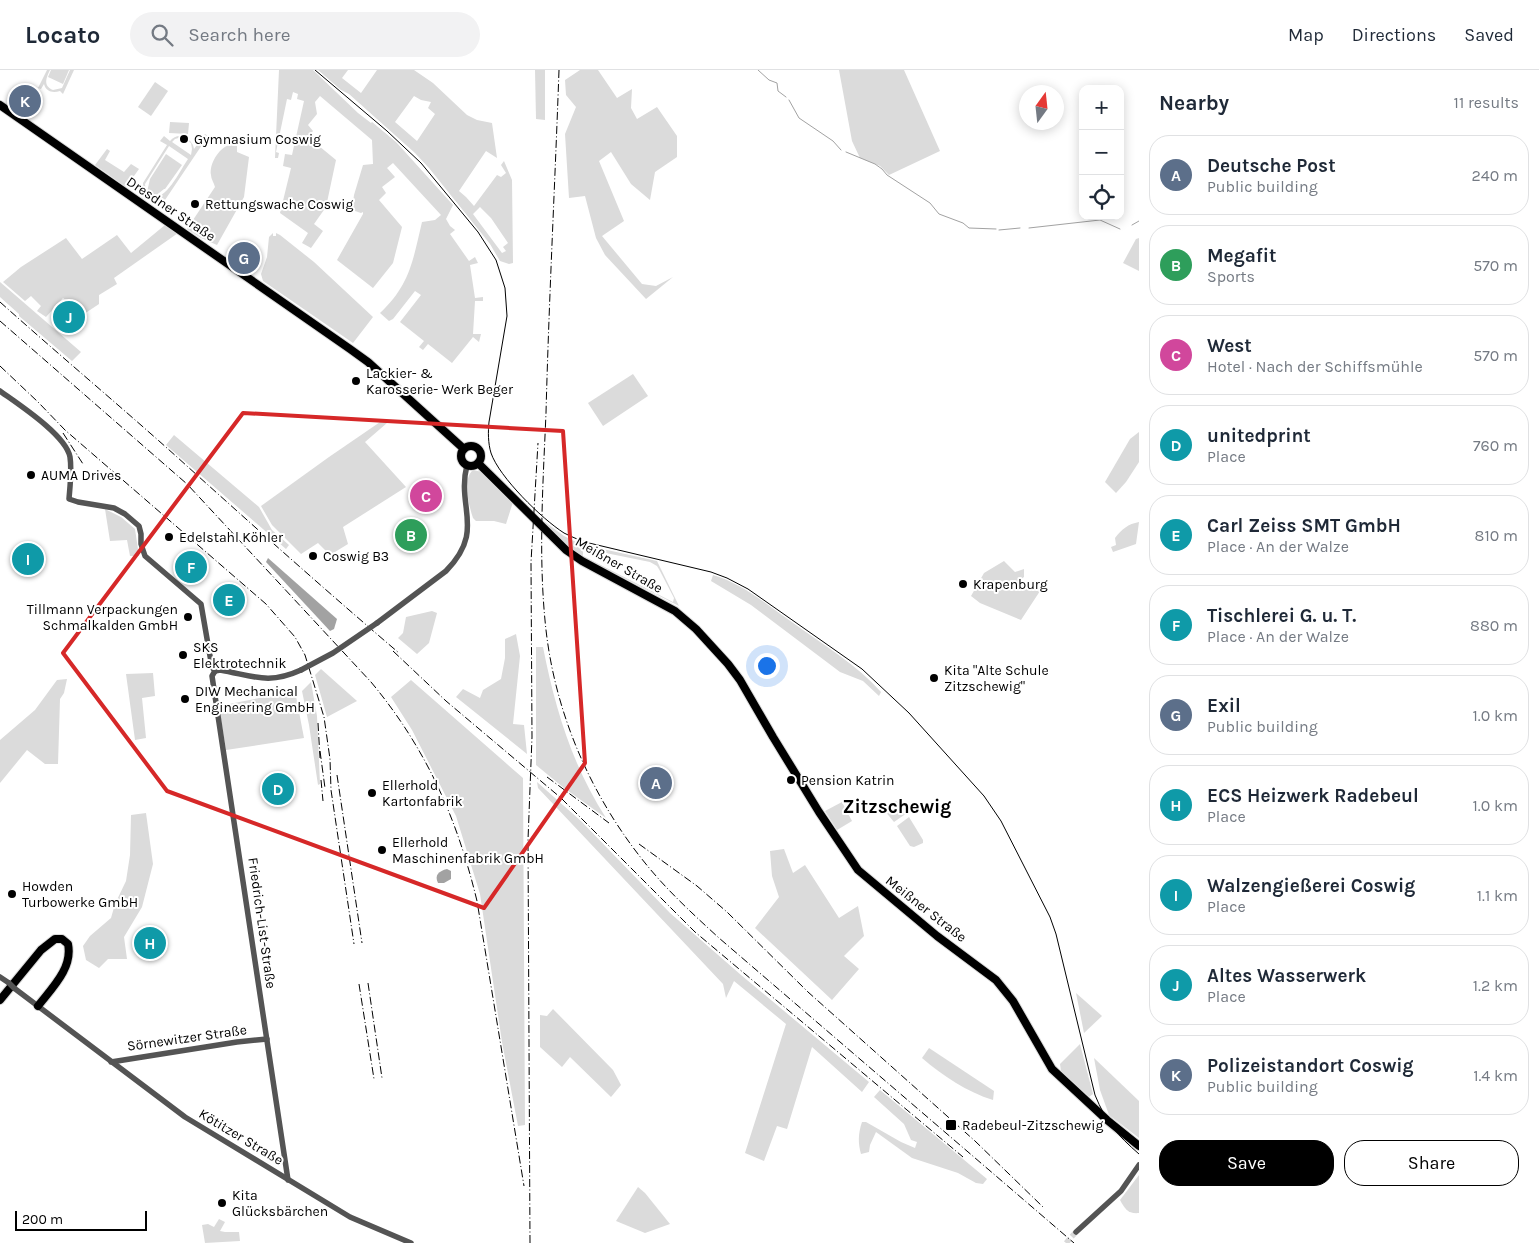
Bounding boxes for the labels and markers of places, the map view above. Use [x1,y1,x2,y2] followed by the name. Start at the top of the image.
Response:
[9,82,41,120] pin: K
[194,131,321,148] place label: Gymnasium Coswig
[178,133,190,145] marker: Gymnasium Coswig
[205,196,353,213] place label: Rettungswache Coswig
[189,198,201,210] marker: Rettungswache Coswig
[228,239,260,277] pin: G
[53,298,85,336] pin: J
[366,365,514,398] place label: Lackier- & Karosserie- Werk Beger
[350,375,362,387] marker: Lackier- & Karosserie- Werk Beger
[41,467,121,484] place label: AUMA Drives
[25,469,37,481] marker: AUMA Drives
[410,477,442,515] pin: C
[395,516,427,554] pin: B
[179,529,284,546] place label: Edelstahl Köhler
[163,531,175,543] marker: Edelstahl Köhler
[12,540,44,578] pin: I
[175,548,207,586] pin: F
[323,548,389,565] place label: Coswig B3
[307,550,319,562] marker: Coswig B3
[973,576,1048,593] place label: Krapenburg
[957,578,969,590] marker: Krapenburg
[213,581,245,619] pin: E
[27,601,178,634] place label: Tillmann Verpackungen Schmalkalden GmbH
[182,611,194,623] marker: Tillmann Verpackungen Schmalkalden GmbH
[193,639,287,672] place label: SKS Elektrotechnik
[177,649,189,661] marker: SKS Elektrotechnik
[944,662,1049,695] place label: Kita "Alte Schule Zitzschewig"
[928,672,940,684] marker: Kita "Alte Schule Zitzschewig"
[195,683,315,716] place label: DIW Mechanical Engineering GmbH
[179,693,191,705] marker: DIW Mechanical Engineering GmbH
[640,764,672,802] pin: A
[262,770,294,808] pin: D
[801,772,895,789] place label: Pension Katrin
[785,774,797,786] marker: Pension Katrin
[382,777,463,810] place label: Ellerhold Kartonfabrik
[366,787,378,799] marker: Ellerhold Kartonfabrik
[392,834,544,867] place label: Ellerhold Maschinenfabrik GmbH
[376,844,388,856] marker: Ellerhold Maschinenfabrik GmbH
[22,878,138,911] place label: Howden Turbowerke GmbH
[6,888,18,900] marker: Howden Turbowerke GmbH
[134,924,166,962] pin: H
[962,1117,1103,1134] place label: Radebeul-Zitzschewig
[944,1118,958,1132] marker: Radebeul-Zitzschewig
[232,1187,328,1220] place label: Kita Glücksbärchen
[216,1197,228,1209] marker: Kita Glücksbärchen

